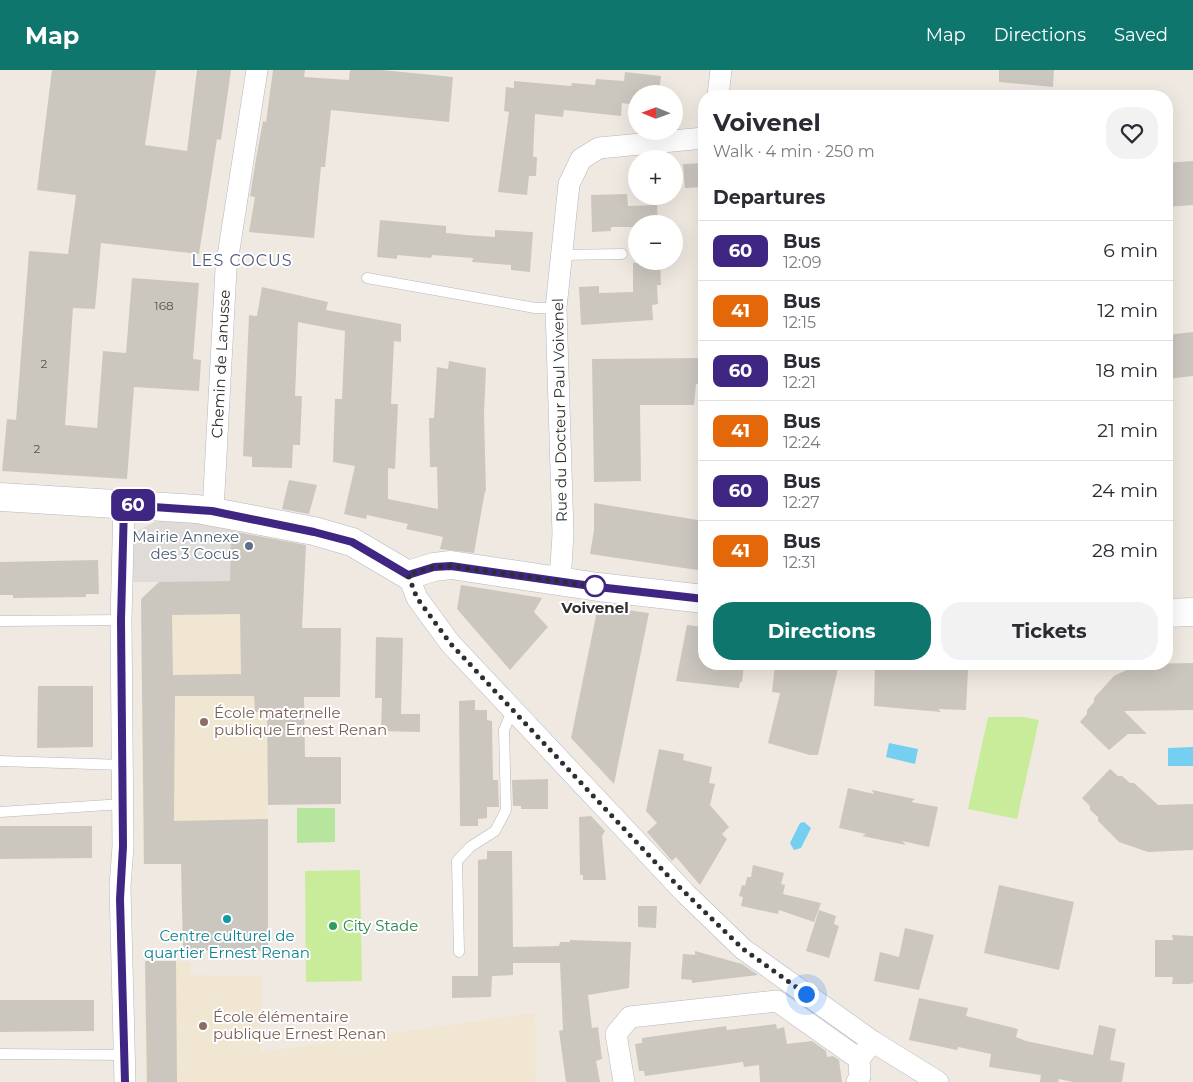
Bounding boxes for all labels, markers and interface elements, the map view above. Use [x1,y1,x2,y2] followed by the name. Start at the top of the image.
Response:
[25,21,79,50] text: Map
[926,24,966,46] text: Map
[994,24,1086,46] text: Directions
[1114,24,1168,46] text: Saved
[628,85,682,140] north arrow
[628,85,683,270] map controls
[1106,107,1158,159] button: heart
[713,108,821,137] text: Voivenel
[713,142,875,161] text: Walk · 4 min · 250 m
[628,150,683,205] button: +
[713,186,825,209] text: Departures
[628,215,683,270] button: −
[783,230,821,253] text: Bus
[1103,239,1158,262] text: 6 min
[729,240,752,262] text: 60
[191,251,293,270] district label: LES COCUS
[783,253,822,272] text: 12:09
[207,289,234,439] street label: Chemin de Lanusse
[783,290,821,313] text: Bus
[154,298,174,313] house number: 168
[548,298,571,522] street label: Rue du Docteur Paul Voivenel
[1097,299,1158,322] text: 12 min
[731,300,750,322] text: 41
[783,313,816,332] text: 12:15
[783,350,821,373] text: Bus
[41,356,48,371] house number: 2
[1096,359,1158,382] text: 18 min
[729,360,752,382] text: 60
[783,373,816,392] text: 12:21
[783,410,821,433] text: Bus
[1097,419,1158,442] text: 21 min
[731,420,750,442] text: 41
[783,433,821,452] text: 12:24
[34,441,41,456] house number: 2
[783,470,821,493] text: Bus
[1092,479,1158,502] text: 24 min
[729,480,752,502] text: 60
[110,489,156,521] line badge: 60
[783,493,820,512] text: 12:27
[121,494,145,516] text: 60
[132,527,239,563] place label: Mairie Annexe des 3 Cocus
[783,530,821,553] text: Bus
[1092,539,1158,562] text: 28 min
[243,540,255,552] marker: Mairie Annexe des 3 Cocus
[731,540,750,562] text: 41
[783,553,816,572] text: 12:31
[584,575,606,597] marker: Voivenel
[560,598,629,617] place label: Voivenel
[713,602,931,660] button: Directions
[941,602,1158,660] button: Tickets
[214,703,387,739] place label: École maternelle publique Ernest Renan
[198,716,210,728] marker: École maternelle publique Ernest Renan
[221,913,233,925] marker: Centre culturel de quartier Ernest Renan
[343,916,418,935] place label: City Stade
[327,920,339,932] marker: City Stade
[144,926,310,962] place label: Centre culturel de quartier Ernest Renan
[794,982,819,1007] your location
[213,1007,386,1043] place label: École élémentaire publique Ernest Renan
[197,1020,209,1032] marker: École élémentaire publique Ernest Renan

